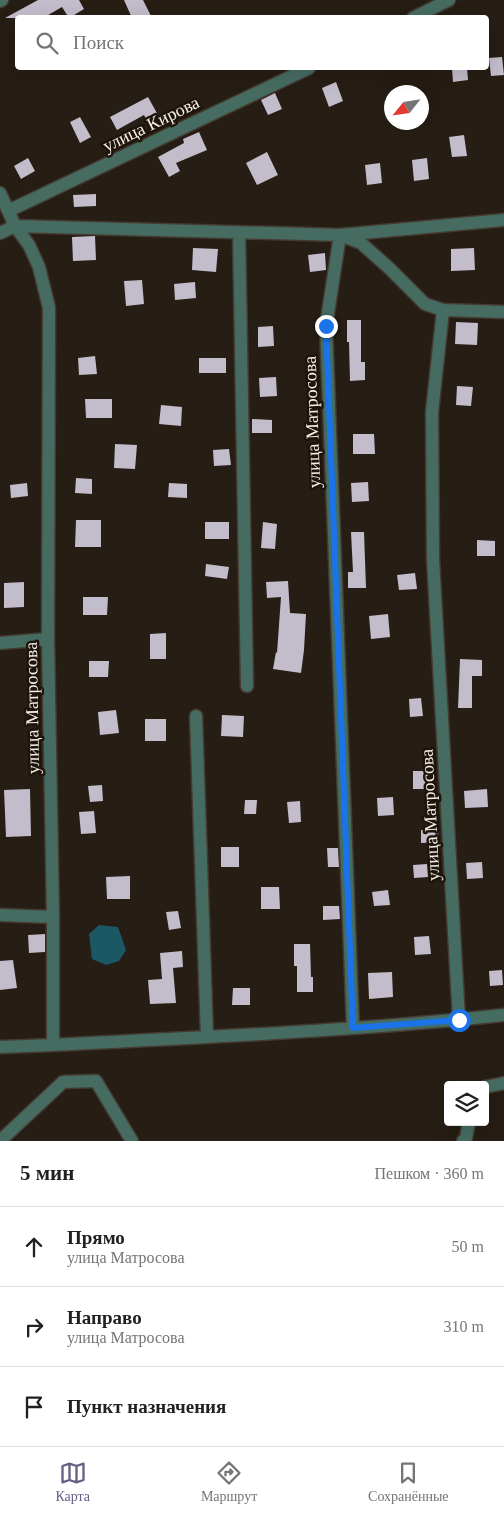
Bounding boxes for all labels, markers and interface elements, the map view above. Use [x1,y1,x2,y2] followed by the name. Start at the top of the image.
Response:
[15,15,489,70] search box
[33,29,61,57] icon: search
[73,32,124,53] text: Поиск
[384,85,429,130] north arrow
[99,92,203,156] street label: улица Кирова
[315,315,338,338] route end
[300,356,324,488] street label: улица Матросова
[21,642,43,774] street label: улица Матросова
[417,748,443,882] street label: улица Матросова
[448,1009,471,1032] route start
[444,1081,489,1126] map controls
[444,1081,489,1126] button: layers
[20,1161,74,1185] text: 5 мин
[374,1165,484,1182] text: Пешком · 360 m
[67,1227,125,1248] text: Прямо
[20,1233,48,1261] icon: ahead
[452,1238,484,1255] text: 50 m
[67,1249,185,1266] text: улица Матросова
[67,1307,142,1328] text: Направо
[20,1313,48,1341] icon: right
[444,1318,484,1335] text: 310 m
[67,1329,185,1346] text: улица Матросова
[20,1393,48,1421] icon: arrive
[67,1396,226,1417] text: Пункт назначения
[55,1459,90,1505] tab: Карта
[201,1459,257,1505] tab: Маршрут
[368,1459,449,1505] tab: Сохранённые

